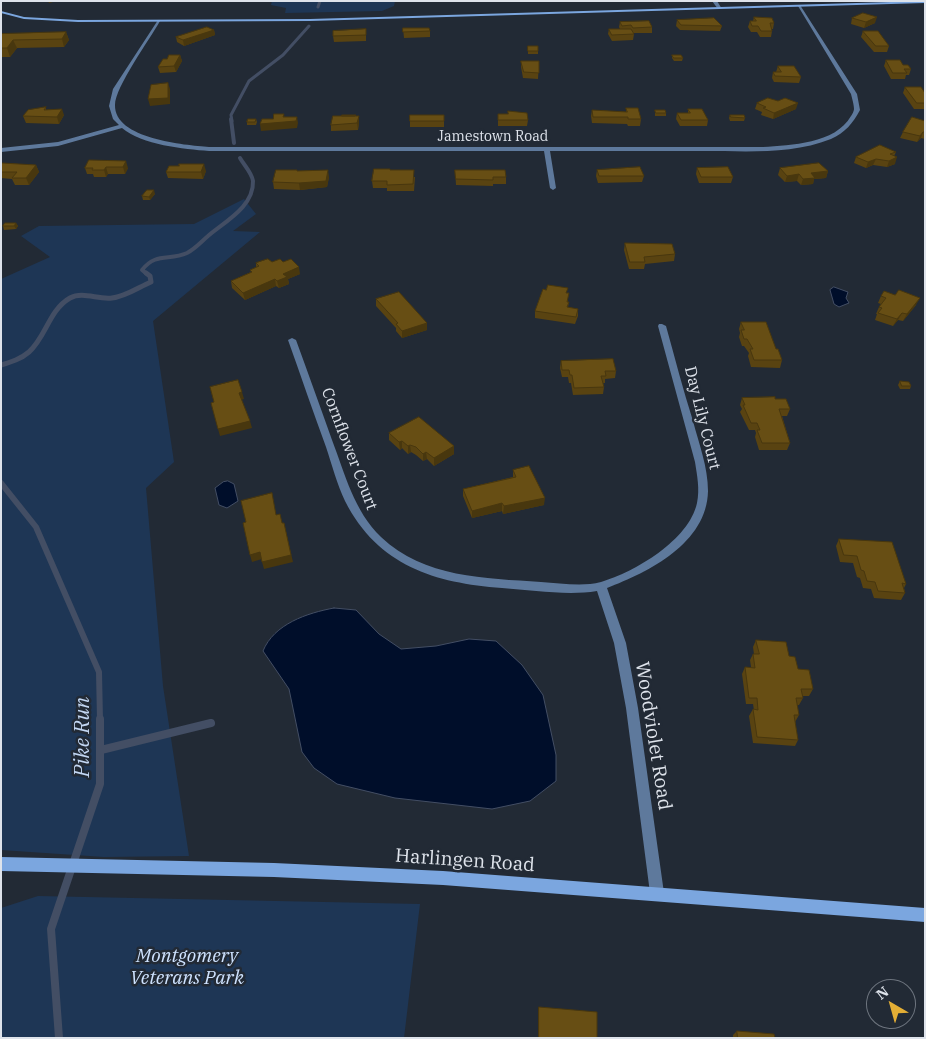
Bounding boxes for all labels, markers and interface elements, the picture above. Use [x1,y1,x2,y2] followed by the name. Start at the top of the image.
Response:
[438,129,548,145] street label: Jamestown Road
[680,364,724,472] street label: Day Lily Court
[317,385,381,513] street label: Cornflower Court
[630,660,676,812] street label: Woodviolet Road
[70,697,96,777] water label: Pike Run
[394,845,536,877] street label: Harlingen Road
[130,946,244,990] park label: Montgomery Veterans Park
[866,979,916,1029] north arrow
[872,982,892,1003] text: N

